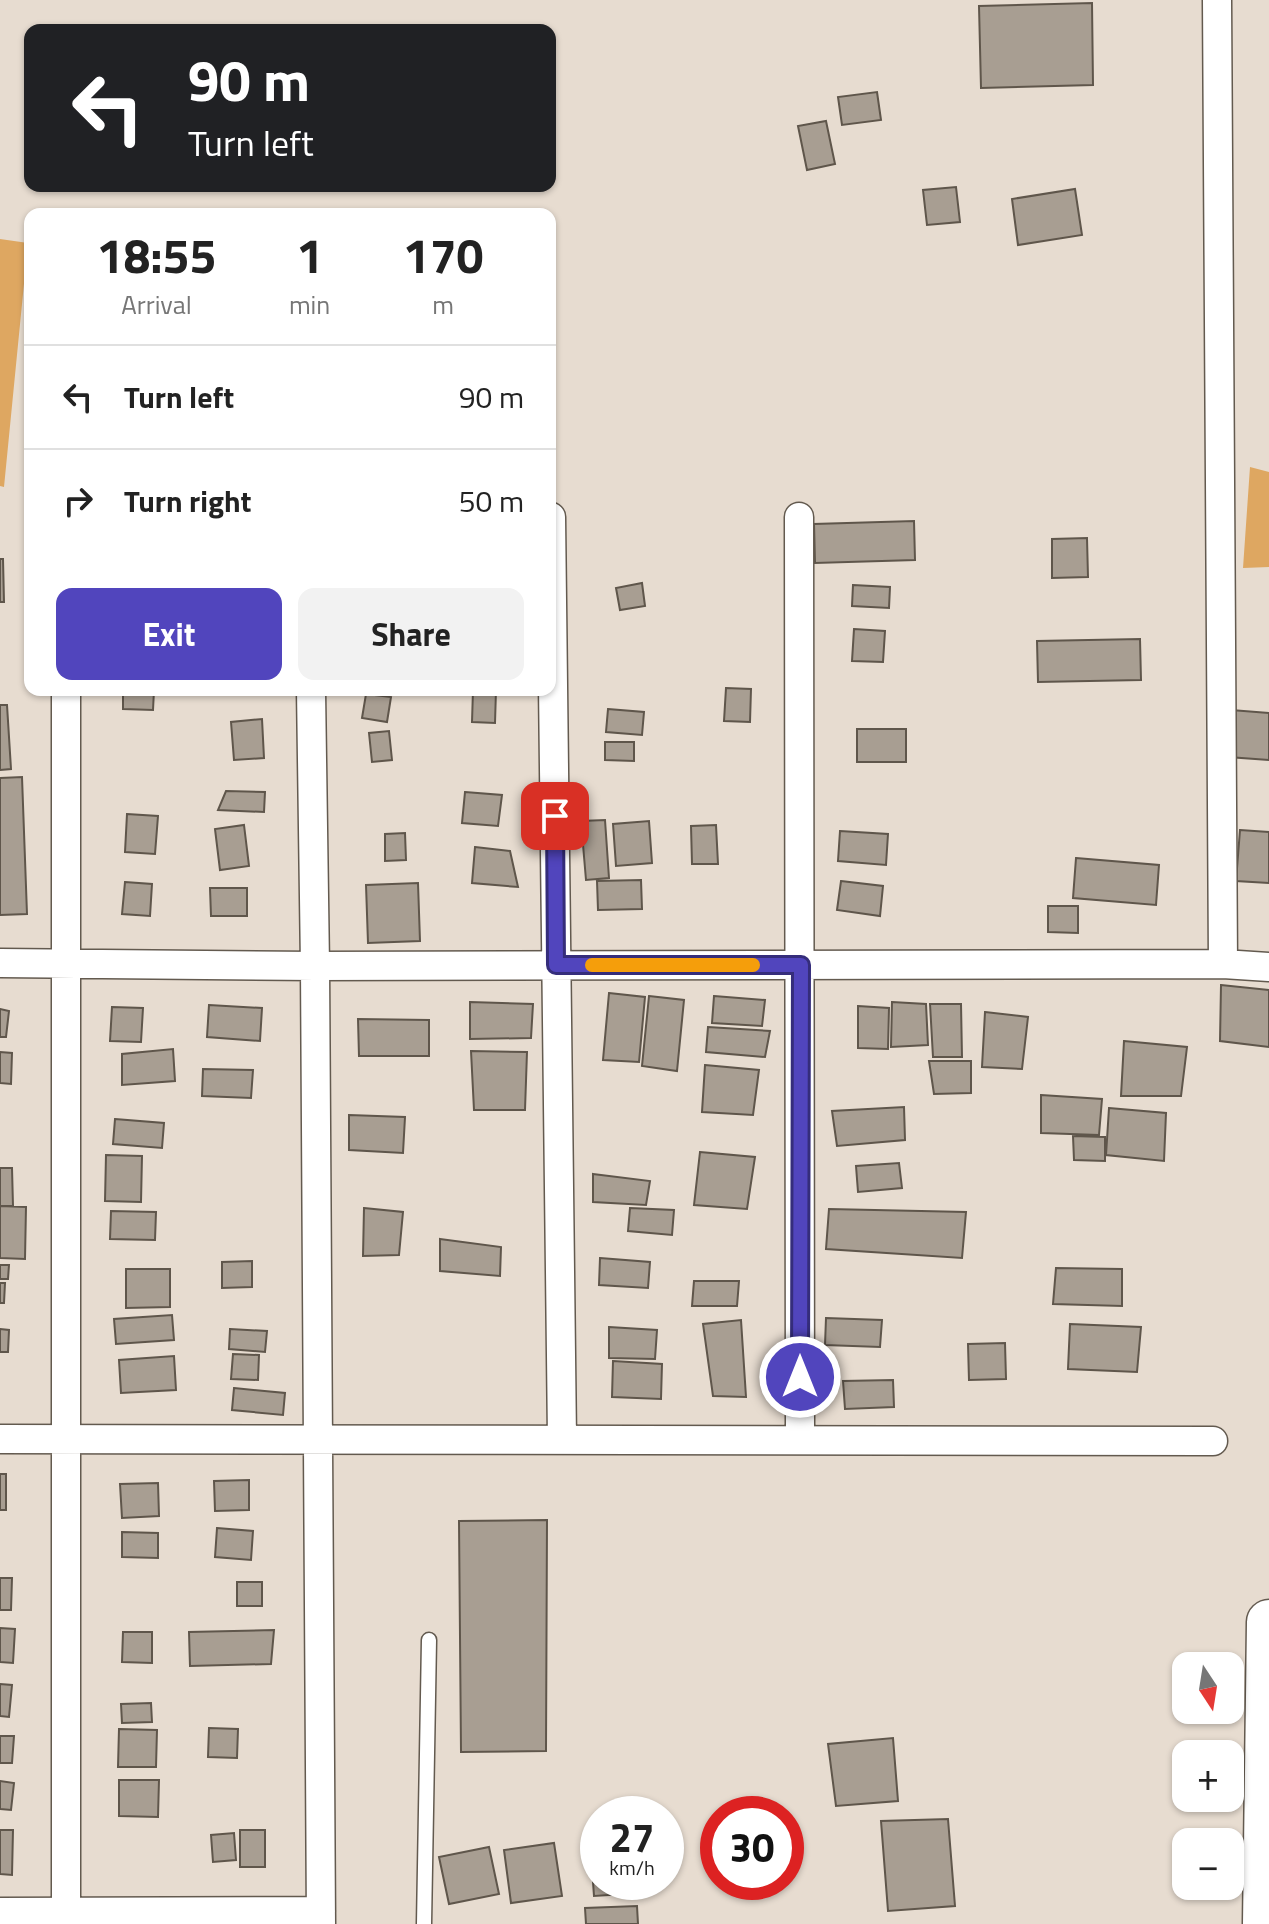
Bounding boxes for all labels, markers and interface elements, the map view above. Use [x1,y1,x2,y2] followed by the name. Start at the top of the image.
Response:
[188,38,310,123] text: 90 m
[56,56,160,160] icon: left
[188,115,314,170] text: Turn left
[97,219,216,292] text: 18:55
[296,219,323,292] text: 1
[403,219,483,292] text: 170
[121,285,192,324] text: Arrival
[289,285,330,324] text: min
[432,285,454,324] text: m
[124,374,234,420] text: Turn left
[459,374,524,420] text: 90 m
[56,375,100,419] icon: left
[124,478,252,524] text: Turn right
[459,478,524,524] text: 50 m
[56,479,100,523] icon: right
[56,588,282,680] button: Exit
[298,588,524,680] button: Share
[521,782,589,850] pin
[533,794,577,838] icon: arrive
[758,1335,842,1419] position arrow
[1172,1652,1244,1724] north arrow
[1172,1652,1244,1900] map controls
[1172,1740,1244,1812] button: +
[700,1796,804,1900] speed limit sign: 30
[610,1807,654,1868] text: 27
[1172,1828,1244,1900] button: −
[609,1852,655,1883] text: km/h

